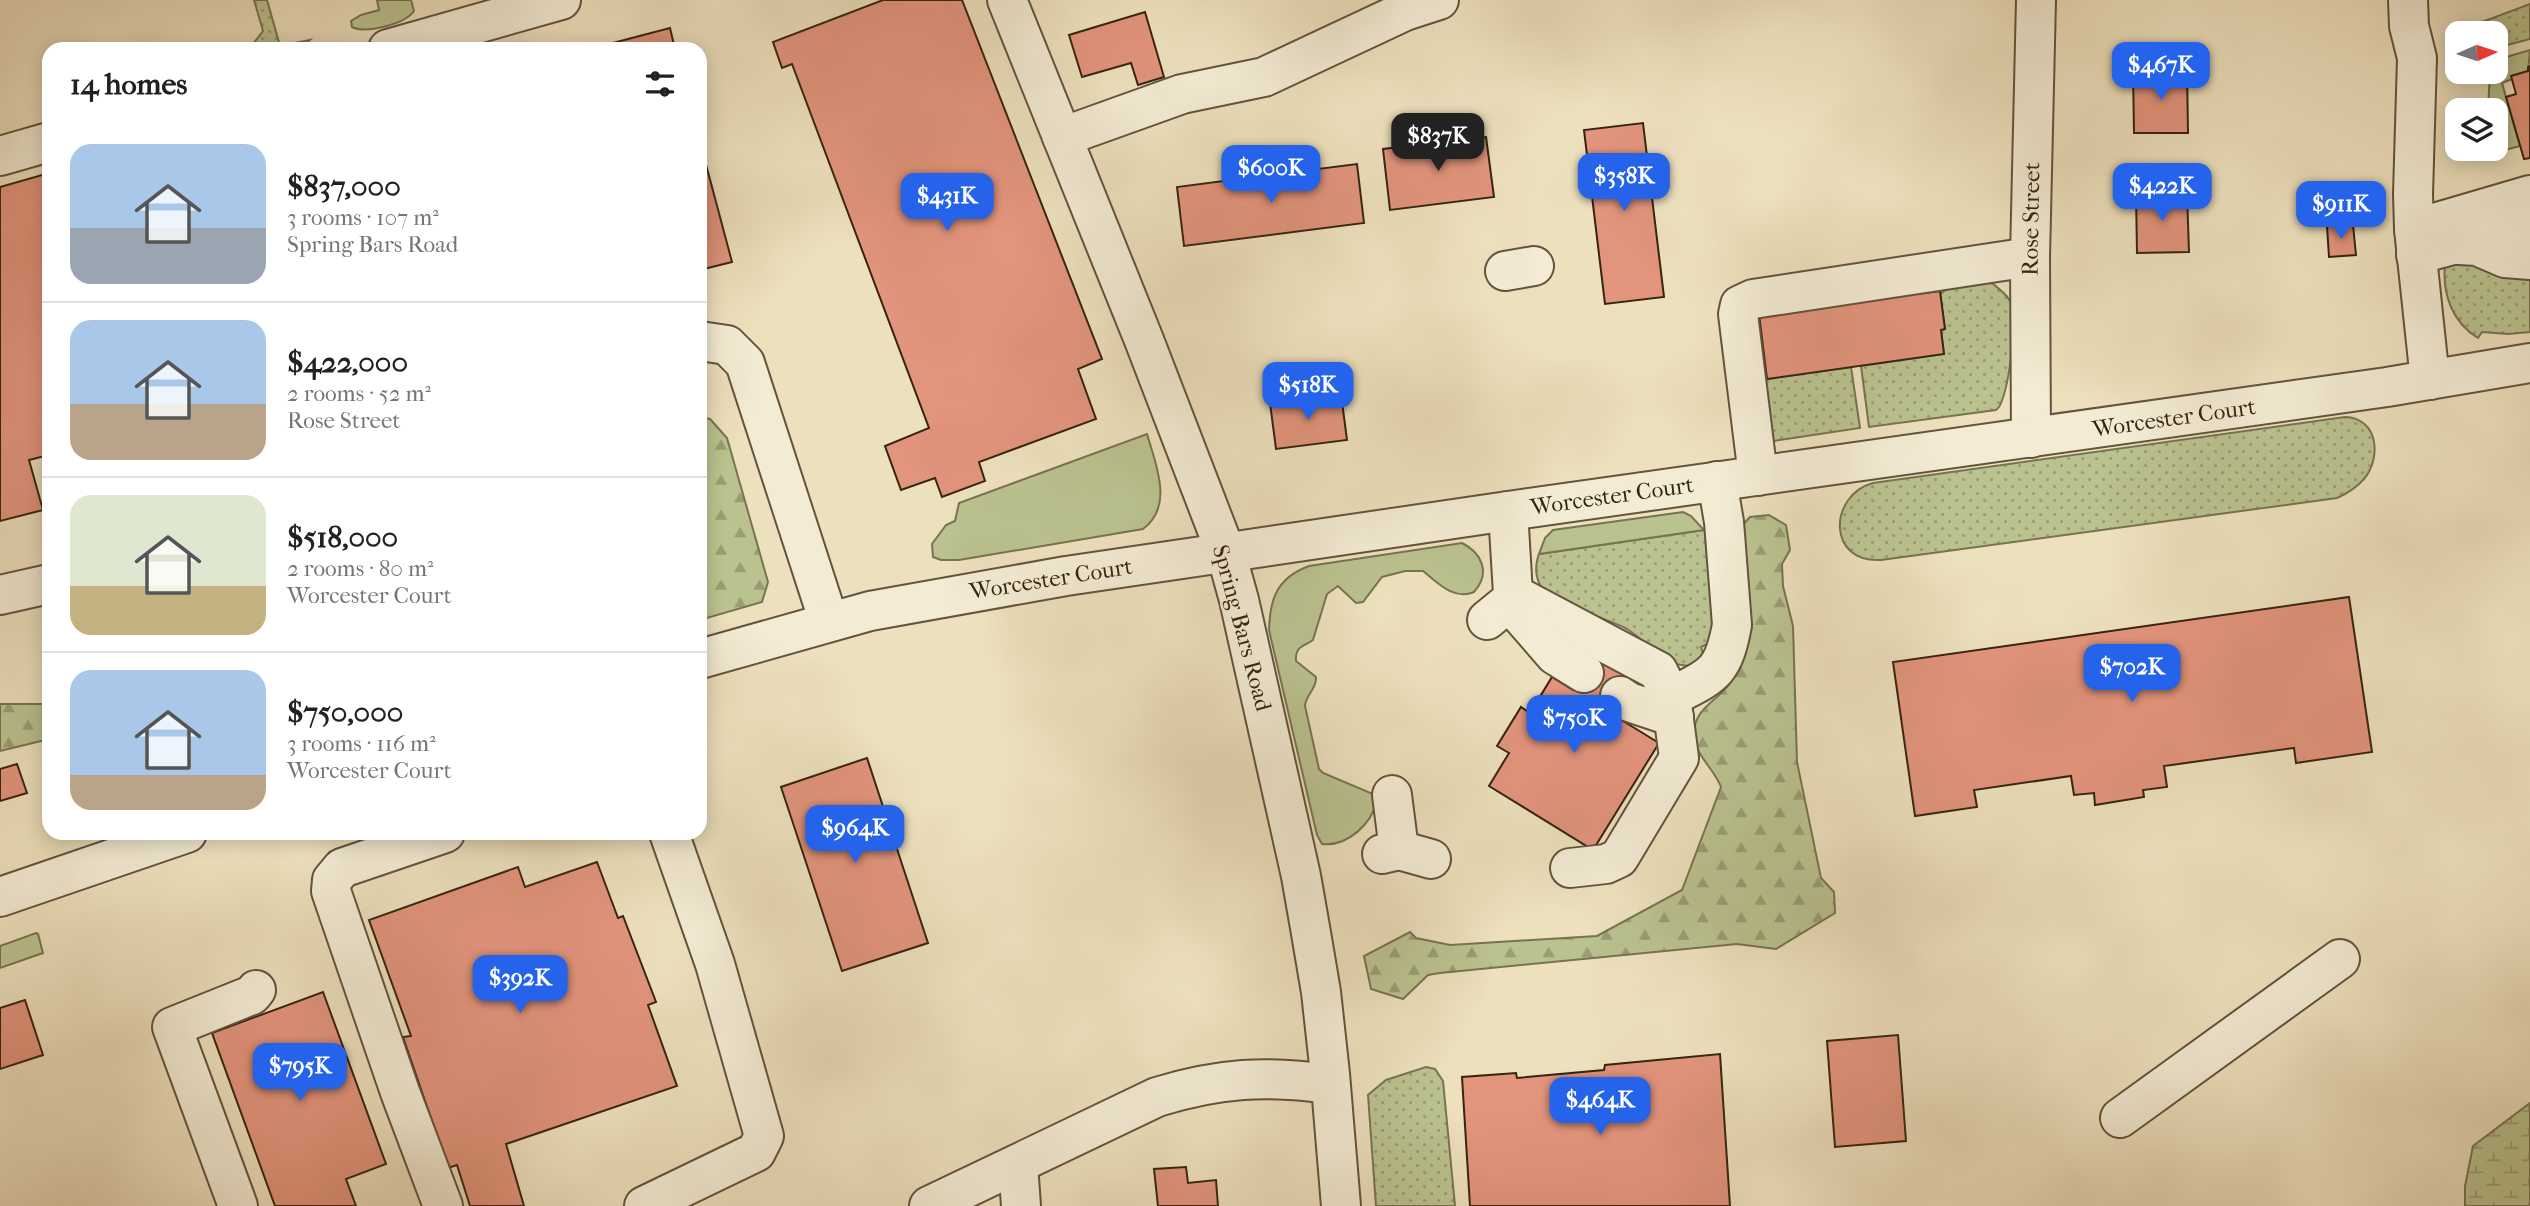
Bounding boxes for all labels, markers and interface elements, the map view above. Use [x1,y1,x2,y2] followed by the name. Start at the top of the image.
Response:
[2445,21,2508,84] north arrow
[2445,21,2508,161] map controls
[2112,42,2210,102] pin: $467K
[2128,51,2194,78] text: $467K
[641,65,679,103] icon: filters
[70,67,187,102] text: 14 homes
[2445,98,2508,161] button: layers
[1389,114,1487,173] pin: $837K
[1407,122,1469,149] text: $837K
[1222,146,1320,205] pin: $600K
[1237,154,1305,181] text: $600K
[1575,154,1673,213] pin: $358K
[1594,162,1654,189] text: $358K
[2017,162,2045,276] street label: Rose Street
[2113,164,2211,223] pin: $422K
[287,169,401,204] text: $837,000
[126,172,210,256] icon: home
[2129,172,2195,199] text: $422K
[898,174,996,233] pin: $431K
[917,182,977,209] text: $431K
[2292,182,2390,241] pin: $911K
[2312,190,2370,217] text: $911K
[287,204,439,231] text: 3 rooms · 107 m²
[287,231,458,258] text: Spring Bars Road
[287,345,408,380] text: $422,000
[126,348,210,432] icon: home
[1259,362,1357,422] pin: $518K
[1278,371,1338,398] text: $518K
[287,380,431,407] text: 2 rooms · 52 m²
[2090,393,2257,443] street label: Worcester Court
[287,407,401,434] text: Rose Street
[1528,471,1695,521] street label: Worcester Court
[287,520,398,555] text: $518,000
[126,523,210,607] icon: home
[1207,542,1277,715] street label: Spring Bars Road
[967,553,1134,605] street label: Worcester Court
[287,555,434,582] text: 2 rooms · 80 m²
[287,582,452,609] text: Worcester Court
[2083,644,2181,704] pin: $702K
[2100,653,2164,680] text: $702K
[287,695,403,730] text: $750,000
[1525,696,1623,755] pin: $750K
[126,698,210,782] icon: home
[1542,704,1606,731] text: $750K
[287,730,436,757] text: 3 rooms · 116 m²
[287,757,452,784] text: Worcester Court
[806,806,904,865] pin: $964K
[821,814,889,841] text: $964K
[471,956,569,1015] pin: $392K
[489,964,551,991] text: $392K
[251,1044,349,1103] pin: $795K
[269,1052,331,1079] text: $795K
[1551,1078,1649,1137] pin: $464K
[1566,1086,1634,1113] text: $464K

